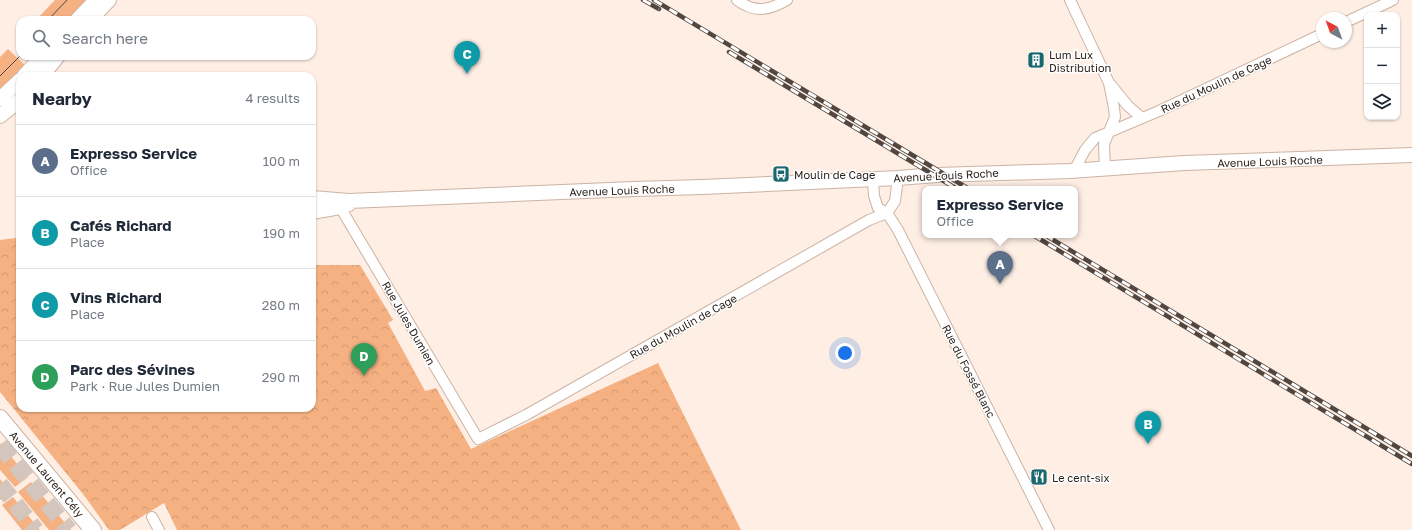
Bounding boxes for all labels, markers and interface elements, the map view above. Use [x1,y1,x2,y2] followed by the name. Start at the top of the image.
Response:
[1316,12,1352,48] north arrow
[1364,12,1400,120] map controls
[1364,12,1400,48] button: +
[16,16,316,60] search box
[30,27,52,49] icon: search
[62,29,148,47] text: Search here
[454,41,480,74] pin: C
[1049,48,1111,74] place label: Lum Lux Distribution
[1364,48,1400,84] button: −
[1026,50,1046,70] building icon: Lum Lux Distribution
[1159,53,1273,115] street label: Rue du Moulin de Cage
[1364,84,1400,120] button: layers
[32,88,92,109] text: Nearby
[246,90,300,106] text: 4 results
[70,144,197,162] text: Expresso Service
[40,153,50,169] text: A
[263,153,300,169] text: 100 m
[1217,153,1323,169] street label: Avenue Louis Roche
[70,162,107,178] text: Office
[771,164,791,184] bus stop icon: Moulin de Cage
[893,166,999,184] street label: Avenue Louis Roche
[794,168,875,181] place label: Moulin de Cage
[569,182,675,198] street label: Avenue Louis Roche
[922,186,1078,238] popup
[936,195,1064,213] text: Expresso Service
[936,213,974,229] text: Office
[70,216,172,234] text: Cafés Richard
[40,225,50,241] text: B
[263,225,300,241] text: 190 m
[70,234,105,250] text: Place
[987,251,1013,284] pin: A
[380,279,438,367] street label: Rue Jules Dumien
[70,288,162,306] text: Vins Richard
[627,291,739,361] street label: Rue du Moulin de Cage
[40,297,50,313] text: C
[262,297,300,313] text: 280 m
[70,306,105,322] text: Place
[940,322,998,420] street label: Rue du Fossé Blanc
[351,343,377,376] pin: D
[835,343,855,363] your location
[70,360,195,378] text: Parc des Sévines
[40,369,50,385] text: D
[262,369,300,385] text: 290 m
[70,378,220,394] text: Park · Rue Jules Dumien
[1135,411,1161,444] pin: B
[7,428,87,520] street label: Avenue Laurent Cély
[1029,467,1049,487] restaurant icon: Le cent-six
[1052,471,1110,484] place label: Le cent-six

